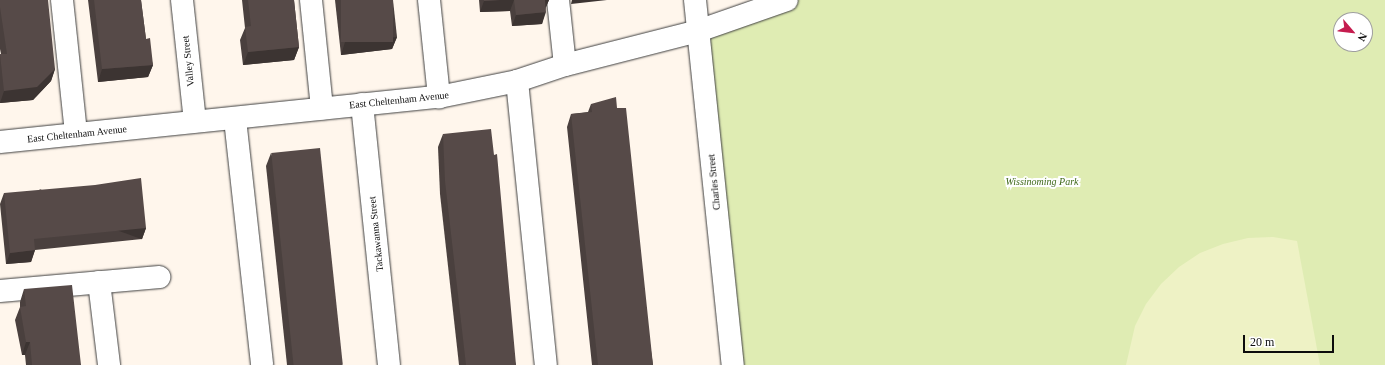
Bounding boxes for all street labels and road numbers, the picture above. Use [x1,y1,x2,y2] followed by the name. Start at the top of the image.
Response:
[179,35,197,87] street label: Valley Street
[348,89,450,111] street label: East Cheltenham Avenue
[26,123,128,145] street label: East Cheltenham Avenue
[705,153,723,211] street label: Charles Street
[366,196,386,272] street label: Tackawanna Street

